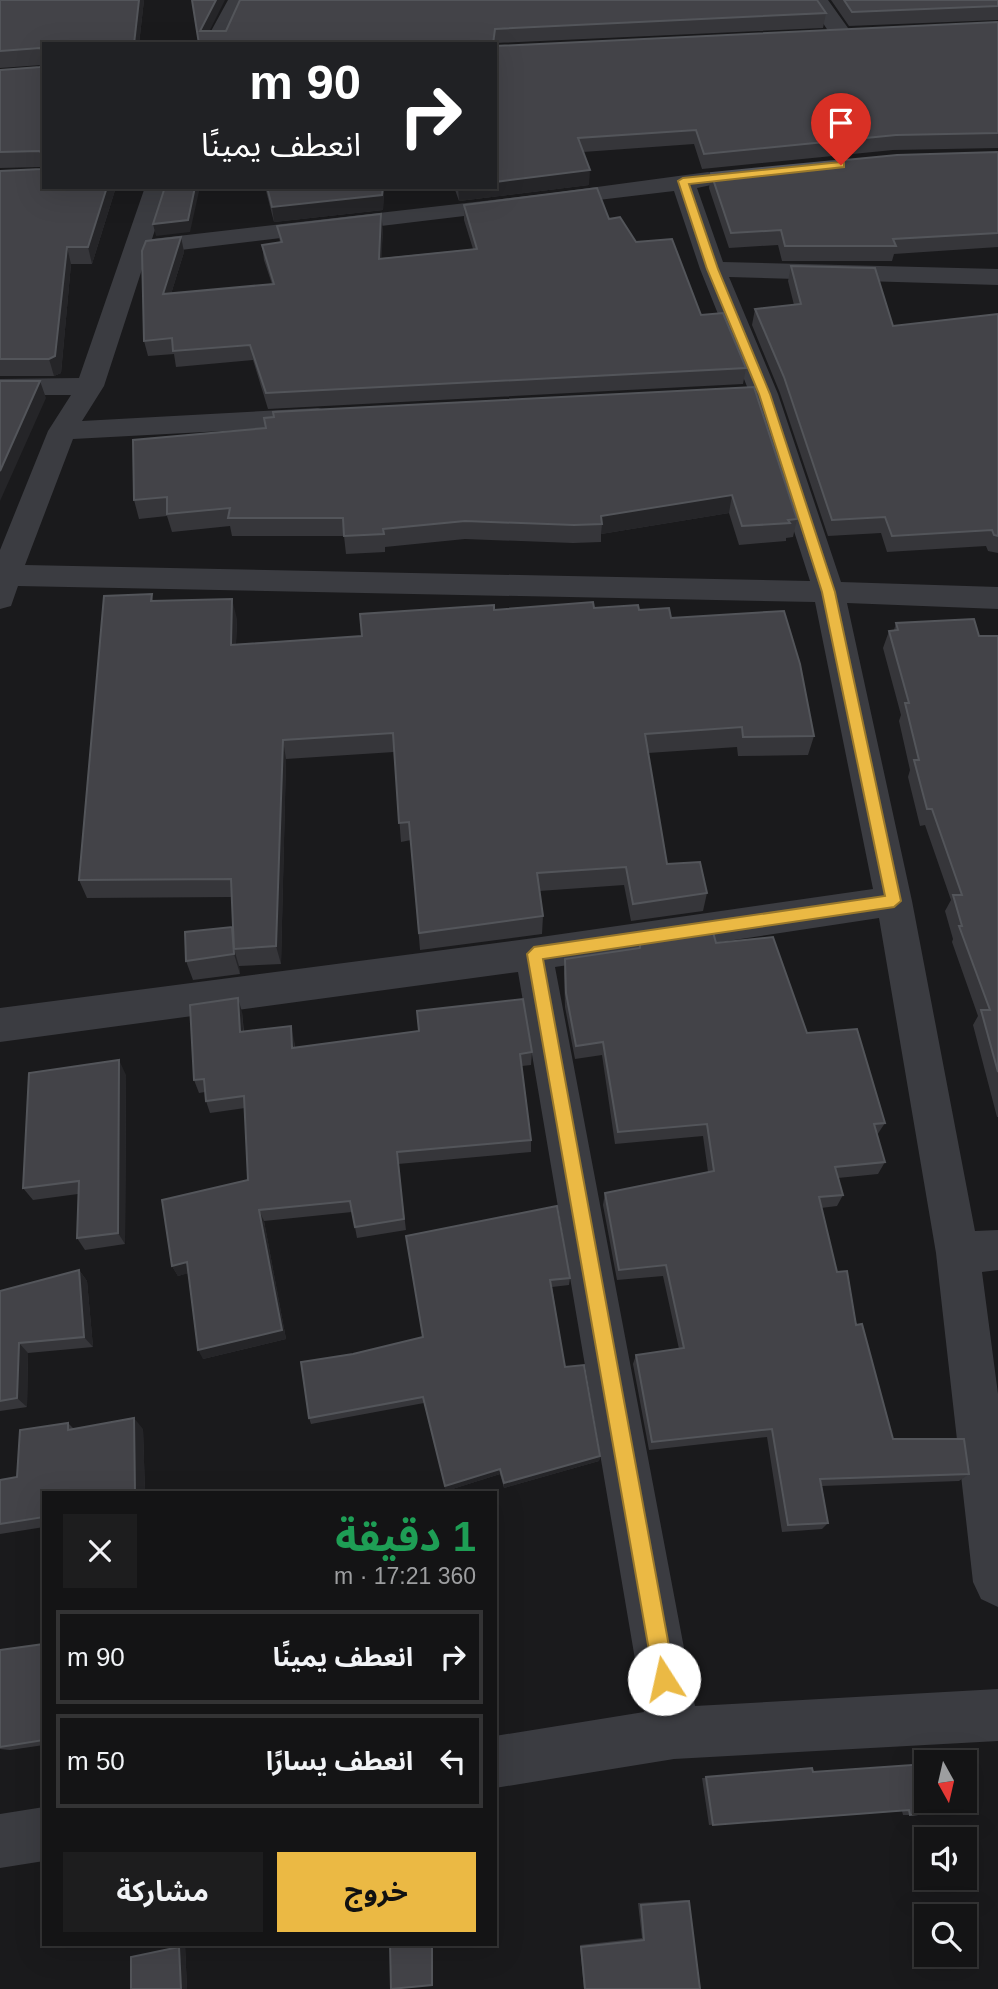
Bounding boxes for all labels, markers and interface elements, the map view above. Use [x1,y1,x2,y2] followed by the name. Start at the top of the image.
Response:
[249,55,361,109] text: 90 m
[385,70,476,161] icon: right
[811,93,871,165] pin
[822,104,860,142] icon: arrive
[201,127,361,163] text: انعطف يمينًا
[335,1513,476,1560] text: 1 دقيقة
[63,1514,137,1588] button: close
[334,1563,476,1589] text: 360 m · 17:21
[434,1638,472,1676] icon: right
[67,1642,125,1672] text: 90 m
[273,1642,413,1672] text: انعطف يمينًا
[627,1642,701,1716] position arrow
[434,1742,472,1780] icon: left
[67,1746,125,1776] text: 50 m
[266,1746,413,1776] text: انعطف يسارًا
[914,1750,976,1813] north arrow
[914,1750,977,1967] map controls
[914,1827,977,1890] button: sound
[63,1852,263,1932] button: مشاركة
[277,1852,476,1932] button: خروج
[914,1904,977,1967] button: search

